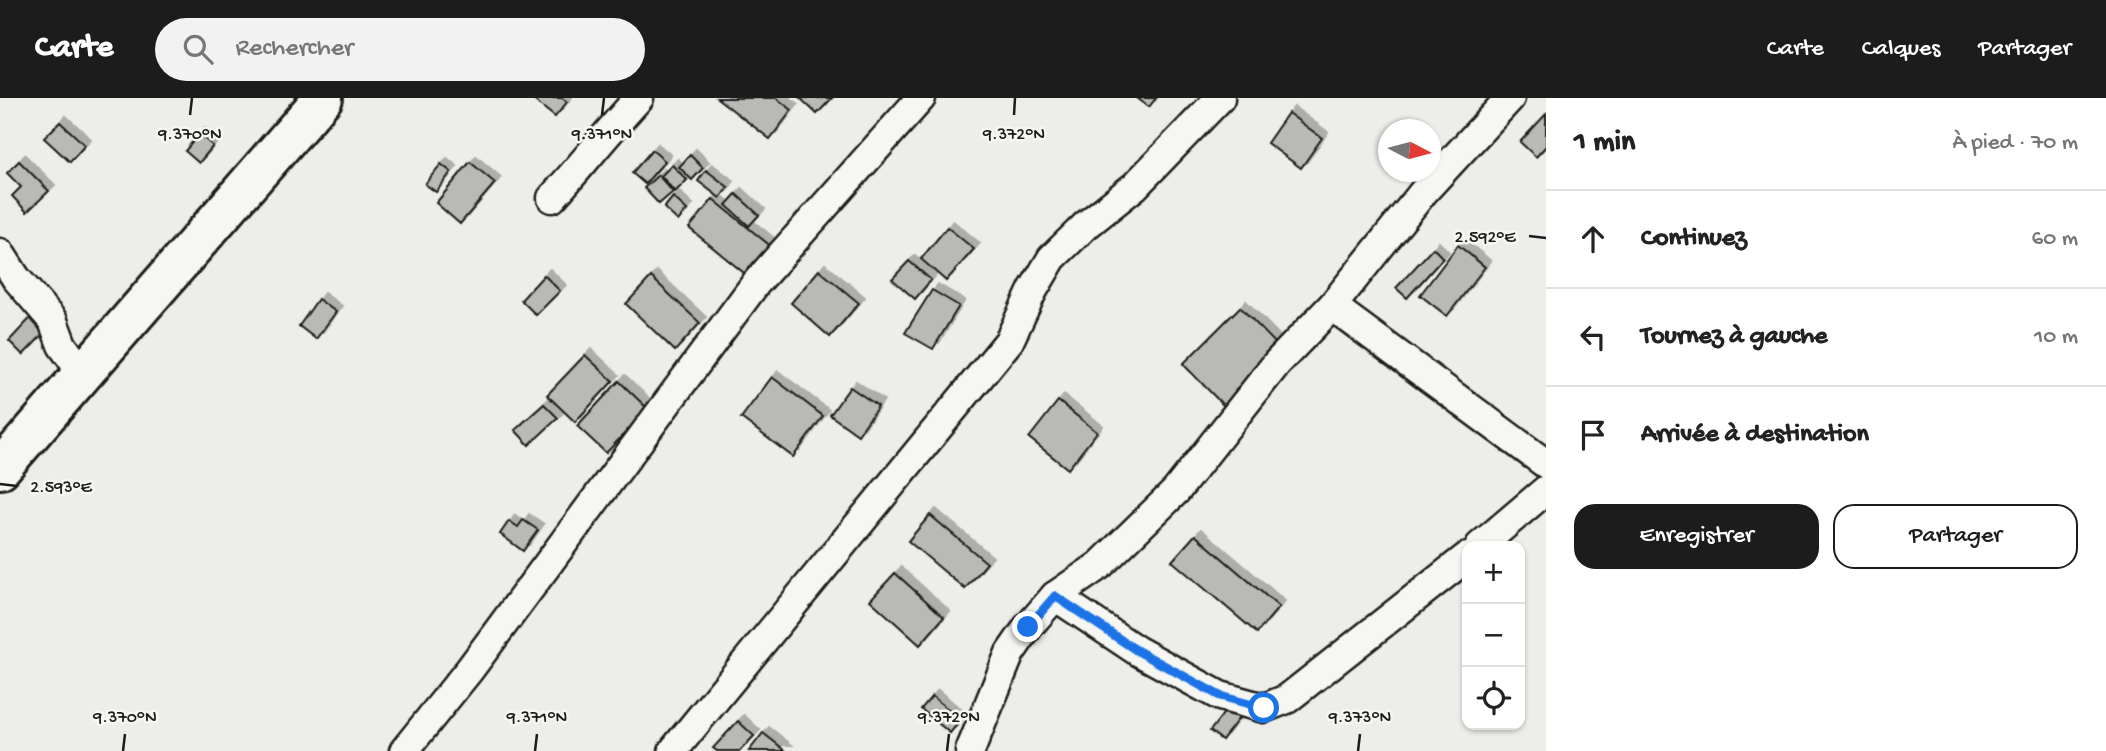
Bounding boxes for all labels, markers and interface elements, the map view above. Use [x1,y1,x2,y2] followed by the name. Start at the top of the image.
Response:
[155,18,645,81] search box
[35,30,113,68] text: Carte
[179,30,217,68] icon: search
[235,34,353,65] text: Rechercher
[1767,35,1824,64] text: Carte
[1862,35,1940,64] text: Calques
[1978,35,2071,64] text: Partager
[1378,119,1441,182] north arrow
[157,125,222,146] text: 9.370°N
[571,125,632,146] text: 9.371°N
[982,125,1045,146] text: 9.372°N
[1574,126,1635,161] text: 1 min
[1952,130,2078,157] text: À pied · 70 m
[1574,220,1612,258] icon: ahead
[1641,224,1747,255] text: Continuez
[2032,226,2078,253] text: 60 m
[1454,228,1516,249] text: 2.592°E
[1574,318,1612,356] icon: left
[1641,322,1828,353] text: Tournez à gauche
[2034,324,2078,351] text: 10 m
[1574,416,1612,454] icon: arrive
[1641,420,1869,451] text: Arrivée à destination
[30,478,93,499] text: 2.593°E
[1574,504,1819,569] button: Enregistrer
[1833,504,2078,569] button: Partager
[1462,541,1525,730] map controls
[1462,541,1525,604] button: +
[1462,604,1525,667] button: −
[1012,611,1043,642] route end
[1462,667,1525,730] button: locate
[1248,692,1279,723] route start
[92,708,157,729] text: 9.370°N
[506,708,567,729] text: 9.371°N
[917,708,980,729] text: 9.372°N
[1328,708,1391,729] text: 9.373°N

